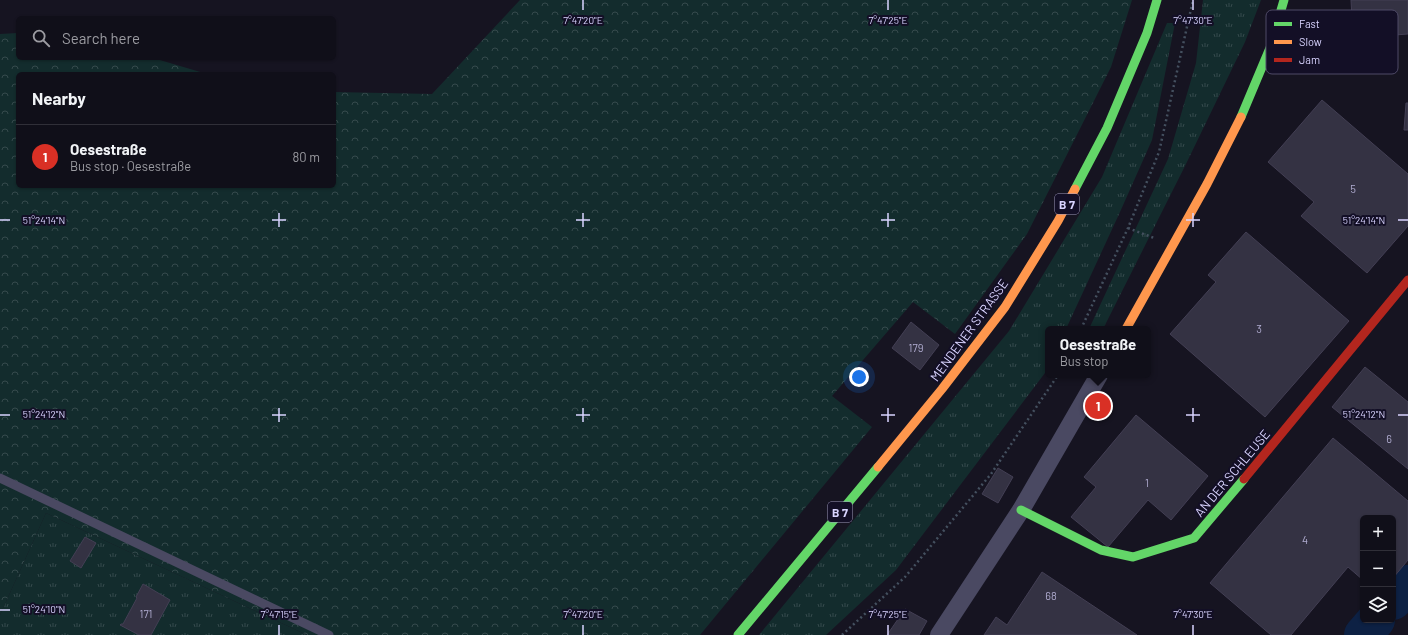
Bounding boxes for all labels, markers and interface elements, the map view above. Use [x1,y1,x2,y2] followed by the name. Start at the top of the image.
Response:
[1266,10,1398,74] legend
[563,14,603,26] text: 7°47'20"E
[869,14,907,26] text: 7°47'25"E
[1173,14,1213,26] text: 7°47'30"E
[16,16,336,60] search box
[1299,17,1320,30] text: Fast
[30,27,52,49] icon: search
[62,29,140,47] text: Search here
[1299,35,1322,48] text: Slow
[1299,53,1320,66] text: Jam
[32,88,86,108] text: Nearby
[70,140,147,158] text: Oesestraße
[43,149,47,165] text: 1
[293,149,320,165] text: 80 m
[70,158,191,174] text: Bus stop · Oesestraße
[1350,182,1356,195] house number: 5
[1055,194,1079,214] road number: B 7
[23,214,65,226] text: 51°24'14"N
[1343,214,1385,226] text: 51°24'14"N
[927,276,1011,384] street label: MENDENER STRASSE
[1256,322,1262,335] house number: 3
[1045,326,1151,378] popup
[1060,335,1136,353] text: Oesestraße
[909,341,924,354] house number: 179
[1060,353,1109,369] text: Bus stop
[849,367,869,387] your location
[1085,391,1111,421] pin: 1
[23,408,65,420] text: 51°24'12"N
[1343,408,1385,420] text: 51°24'12"N
[1191,426,1273,520] street label: AN DER SCHLEUSE
[1386,432,1392,445] house number: 6
[1145,476,1149,489] house number: 1
[828,502,852,522] road number: B 7
[1360,515,1396,623] map controls
[1360,515,1396,551] button: +
[1302,533,1308,546] house number: 4
[1360,551,1396,587] button: −
[1360,587,1396,623] button: layers
[1045,589,1057,602] house number: 68
[23,603,65,615] text: 51°24'10"N
[140,607,152,620] house number: 171
[260,608,298,620] text: 7°47'15"E
[563,608,603,620] text: 7°47'20"E
[869,608,907,620] text: 7°47'25"E
[1173,608,1213,620] text: 7°47'30"E

